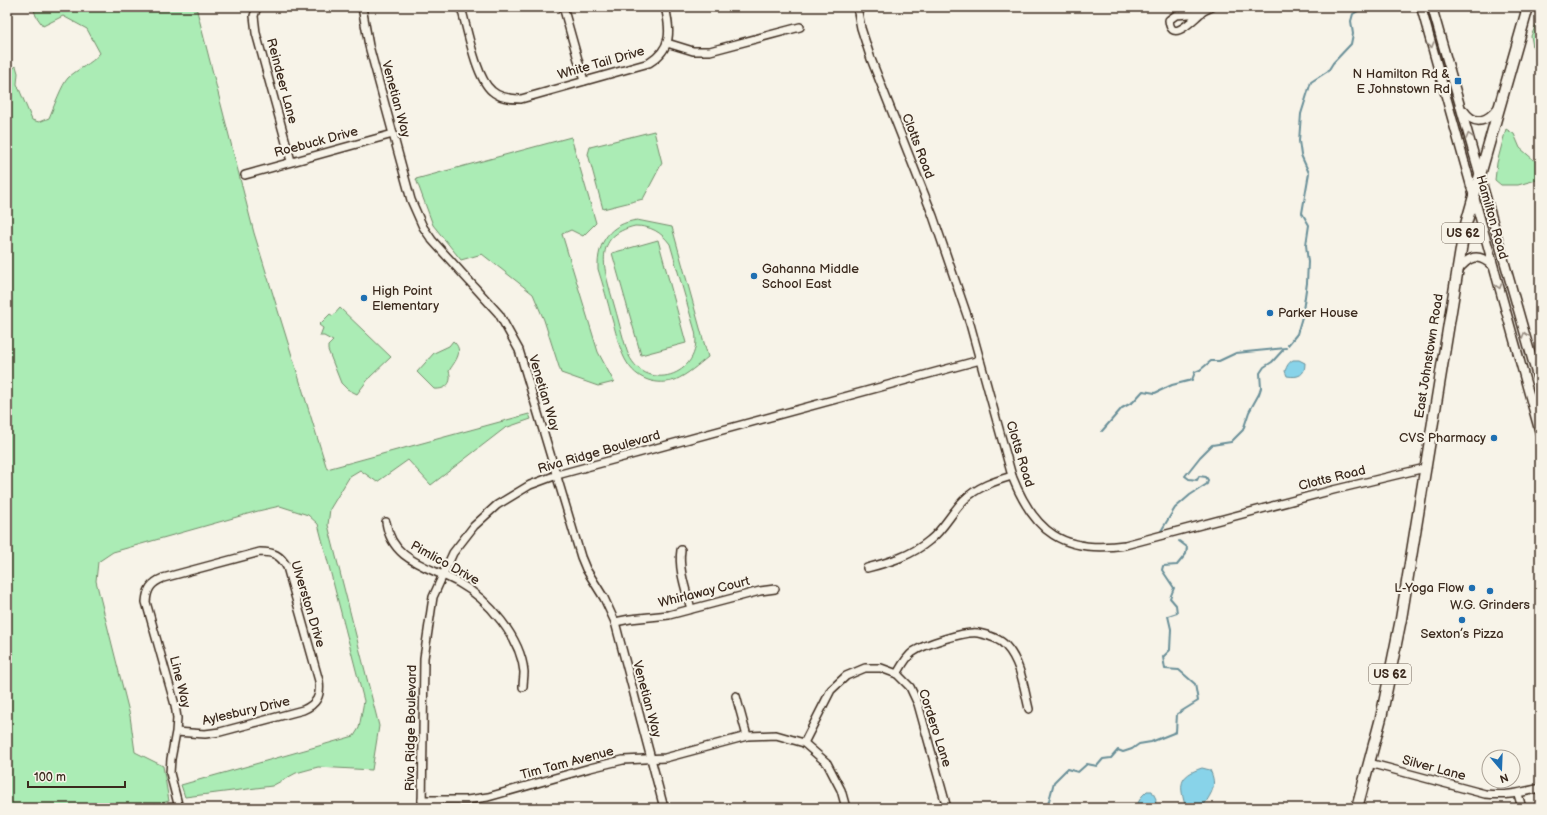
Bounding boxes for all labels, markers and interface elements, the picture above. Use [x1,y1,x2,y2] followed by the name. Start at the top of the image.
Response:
[263,36,301,126] street label: Reindeer Lane
[1426,41,1435,48] one-way arrow
[556,43,647,83] street label: White Tail Drive
[378,59,414,139] street label: Venetian Way
[1353,66,1450,97] place label: N Hamilton Rd & E Johnstown Rd
[1453,76,1463,86] marker: N Hamilton Rd & E Johnstown Rd
[898,111,938,181] street label: Clotts Road
[272,123,360,161] street label: Roebuck Drive
[1465,133,1474,140] one-way arrow
[1472,173,1512,261] street label: Hamilton Road
[1442,223,1484,243] road number: US 62
[762,261,859,292] place label: Gahanna Middle School East
[749,271,759,281] marker: Gahanna Middle School East
[372,283,439,314] place label: High Point Elementary
[1494,283,1503,290] one-way arrow
[359,293,369,303] marker: High Point Elementary
[1411,293,1447,419] street label: East Johnstown Road
[1278,305,1358,321] place label: Parker House
[1265,308,1275,318] marker: Parker House
[1522,332,1530,338] one-way arrow
[525,353,563,433] street label: Venetian Way
[1002,419,1038,489] street label: Clotts Road
[536,427,662,477] street label: Riva Ridge Boulevard
[1399,430,1486,446] place label: CVS Pharmacy
[1489,433,1499,443] marker: CVS Pharmacy
[1297,462,1367,494] street label: Clotts Road
[408,538,482,589] street label: Pimlico Drive
[287,559,329,650] street label: Ulverston Drive
[657,573,751,611] street label: Whirlaway Court
[1394,580,1464,596] place label: L-Yoga Flow
[1467,583,1477,593] marker: L-Yoga Flow
[1485,586,1495,596] marker: W.G. Grinders
[1450,597,1531,613] place label: W.G. Grinders
[1457,615,1467,625] marker: Sexton’s Pizza
[1420,626,1504,642] place label: Sexton’s Pizza
[166,654,194,710] street label: Line Way
[629,659,665,739] street label: Venetian Way
[1369,664,1411,684] road number: US 62
[402,665,420,791] street label: Riva Ridge Boulevard
[915,687,955,769] street label: Cordero Lane
[201,693,292,729] street label: Aylesbury Drive
[519,743,616,783] street label: Tim Tam Avenue
[1481,749,1521,789] north arrow
[1400,752,1468,784] street label: Silver Lane
[28,763,125,789] scale bar
[34,770,66,785] text: 100 m
[1498,770,1510,785] text: N

